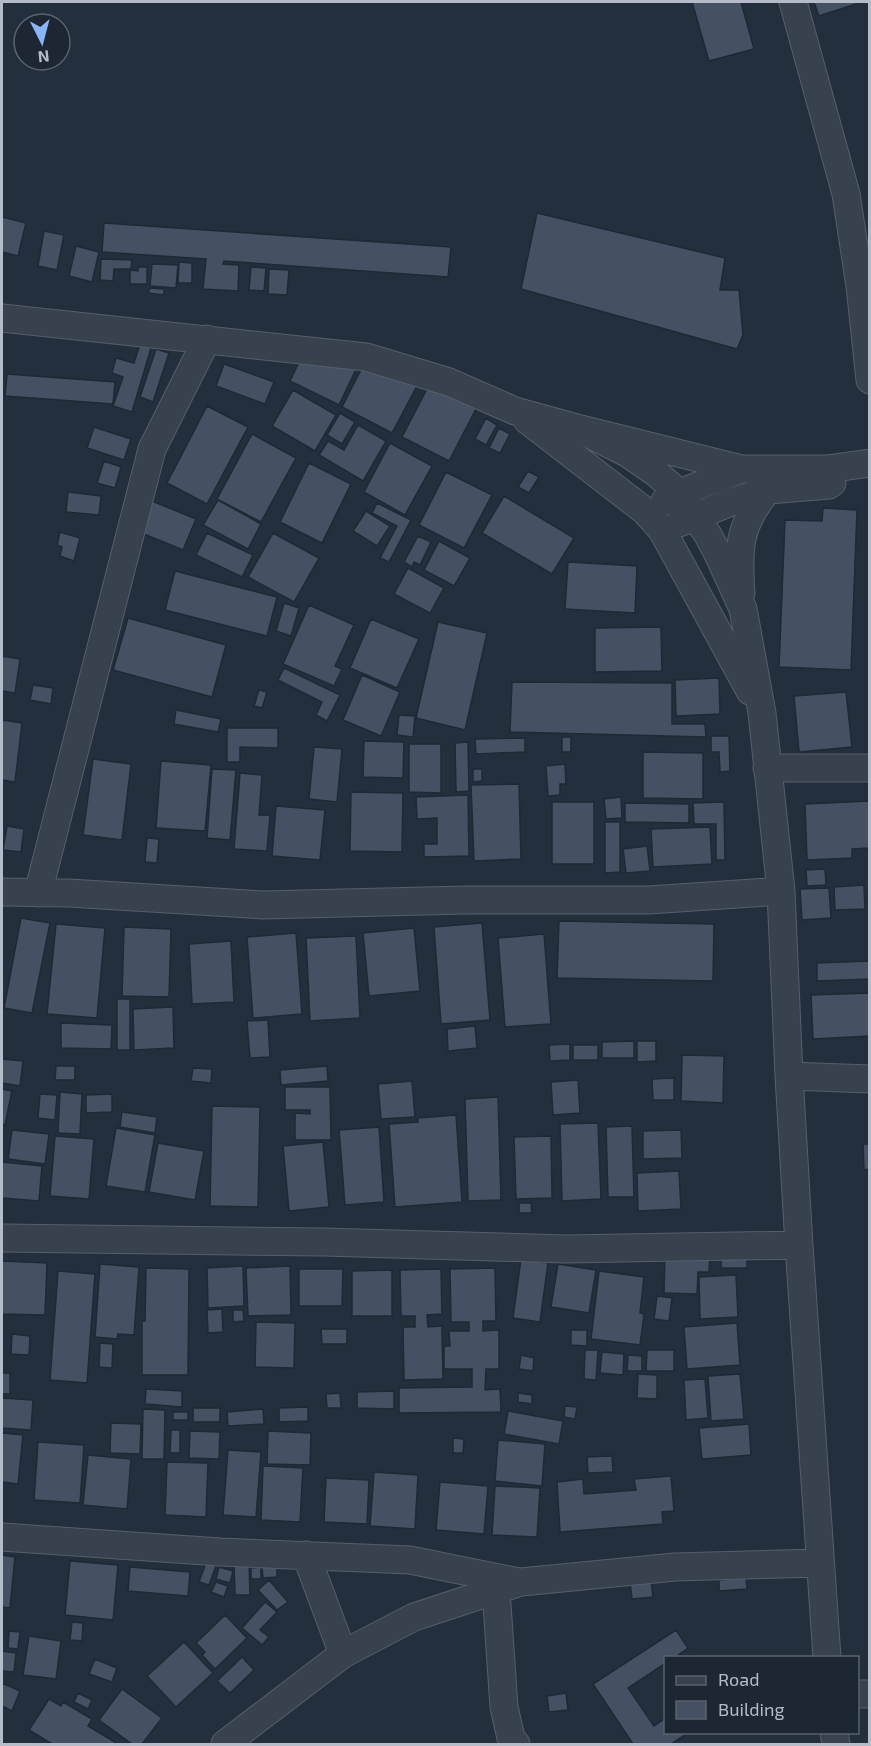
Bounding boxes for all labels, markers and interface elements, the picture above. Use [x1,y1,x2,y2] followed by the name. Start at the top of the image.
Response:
[12,12,72,72] north arrow
[37,47,50,67] text: N
[664,1656,859,1734] legend
[718,1668,759,1690] text: Road
[718,1698,785,1720] text: Building

